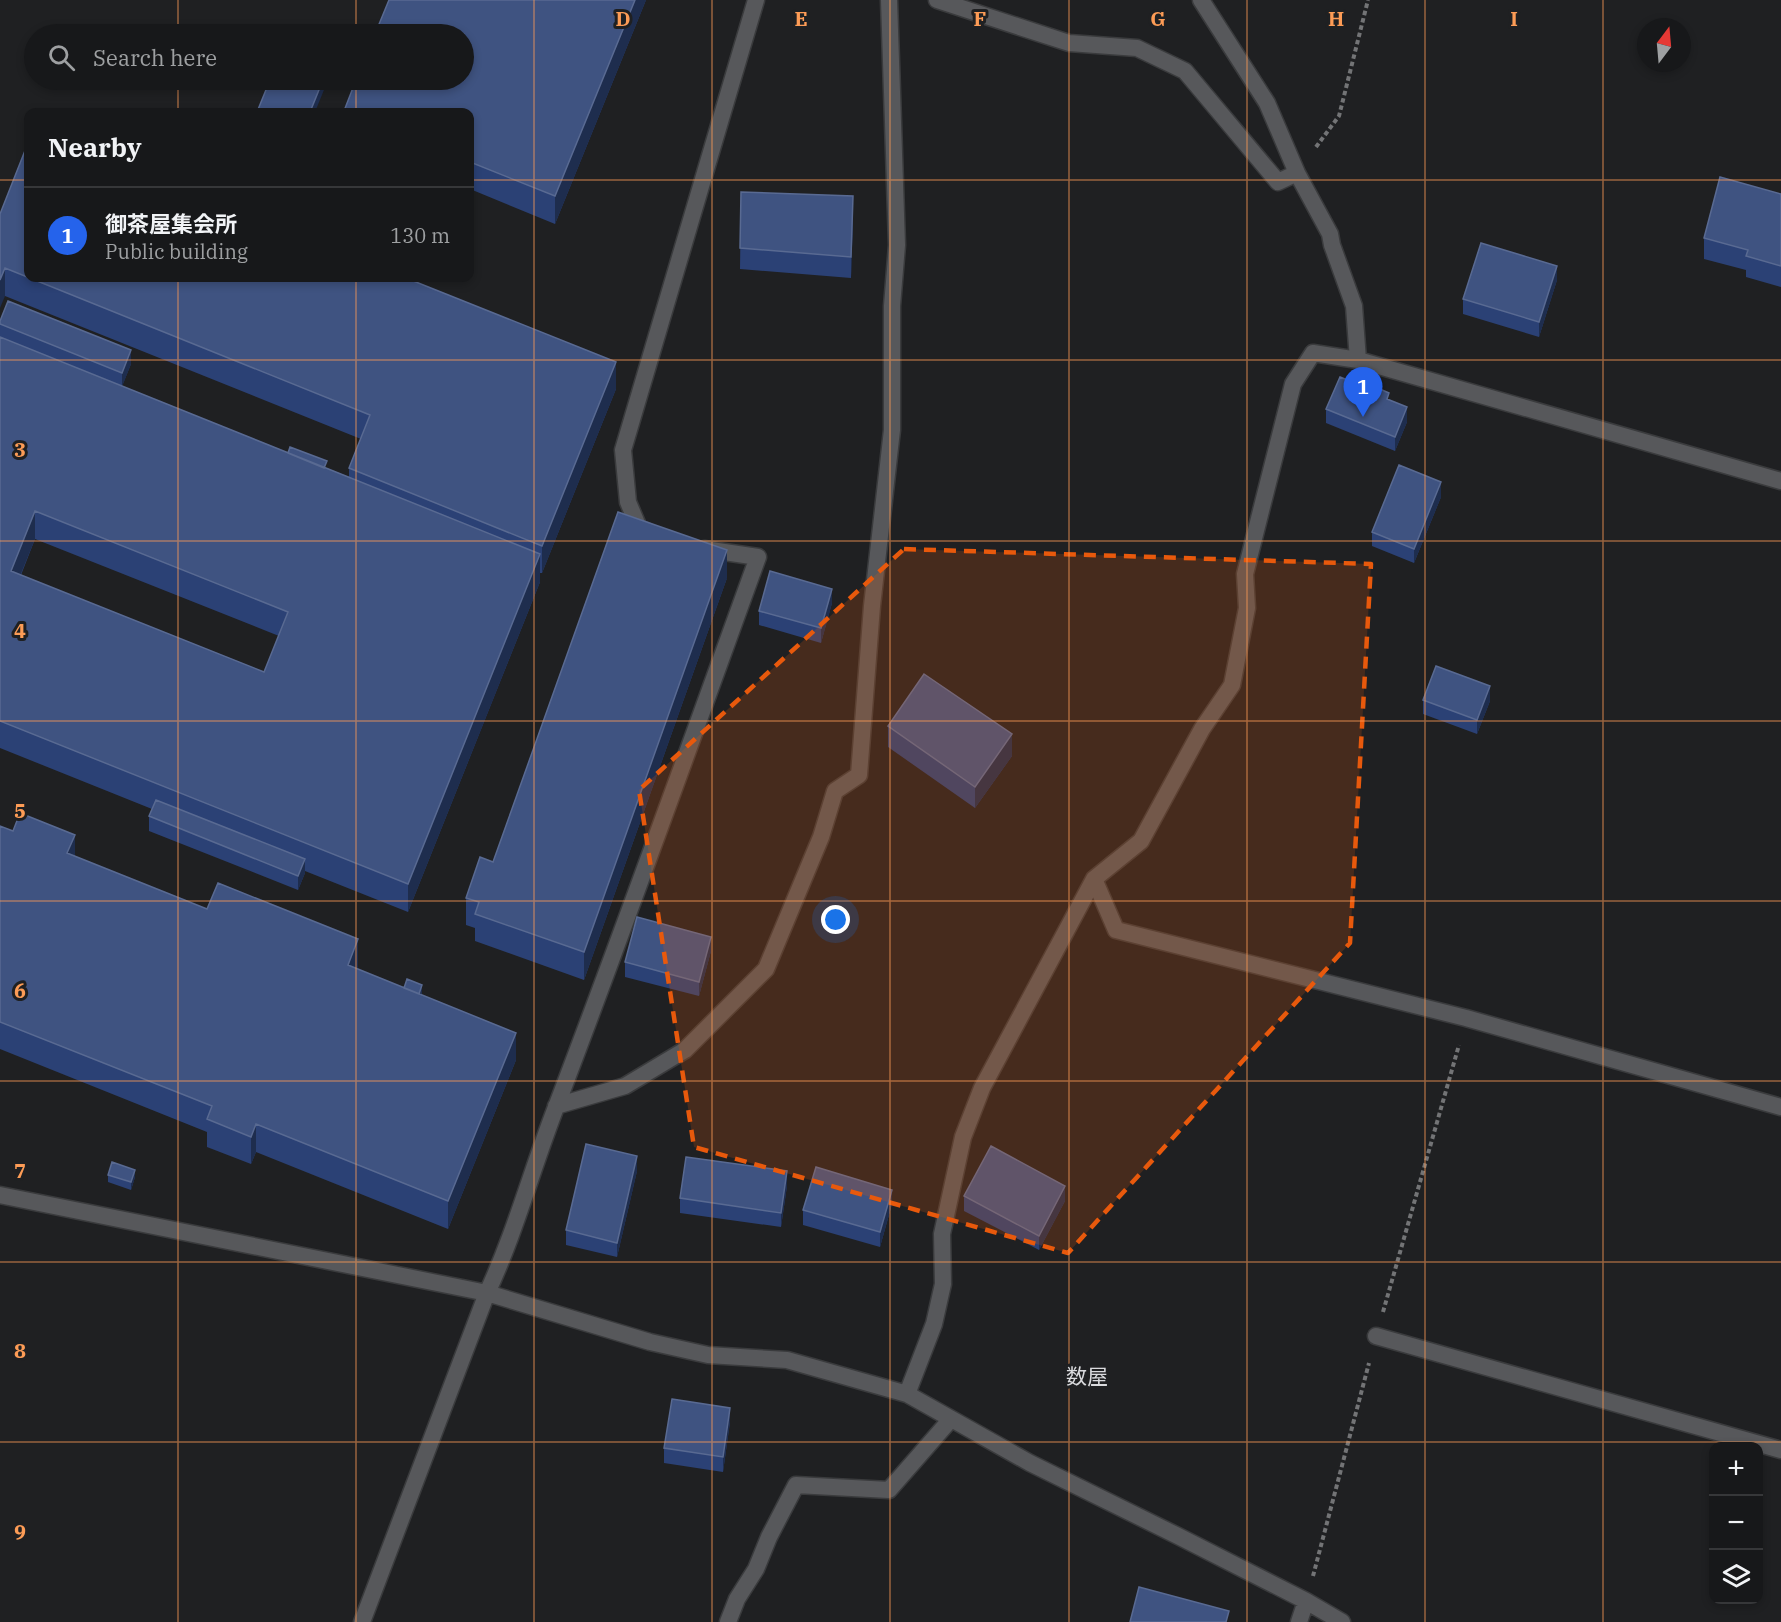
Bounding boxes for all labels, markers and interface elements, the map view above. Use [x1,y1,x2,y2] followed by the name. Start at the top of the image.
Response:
[615,5,631,32] text: D
[794,5,808,32] text: E
[974,5,986,32] text: F
[1150,5,1166,32] text: G
[1328,5,1344,32] text: H
[1510,5,1518,32] text: I
[1637,18,1691,72] north arrow
[24,24,474,90] search box
[45,41,78,74] icon: search
[93,43,217,72] text: Search here
[48,130,142,164] text: Nearby
[105,209,237,238] text: 御茶屋集会所
[62,222,74,249] text: 1
[390,222,450,249] text: 130 m
[105,238,248,265] text: Public building
[1344,368,1382,417] pin: 1
[14,436,26,463] text: 3
[14,617,26,644] text: 4
[14,797,26,824] text: 5
[821,905,850,934] your location
[14,977,26,1004] text: 6
[14,1157,26,1184] text: 7
[14,1337,26,1364] text: 8
[1066,1362,1108,1390] district label: 数屋
[1709,1442,1763,1604] map controls
[1709,1442,1763,1496] button: +
[1709,1496,1763,1550] button: −
[14,1518,26,1545] text: 9
[1709,1550,1763,1604] button: layers

